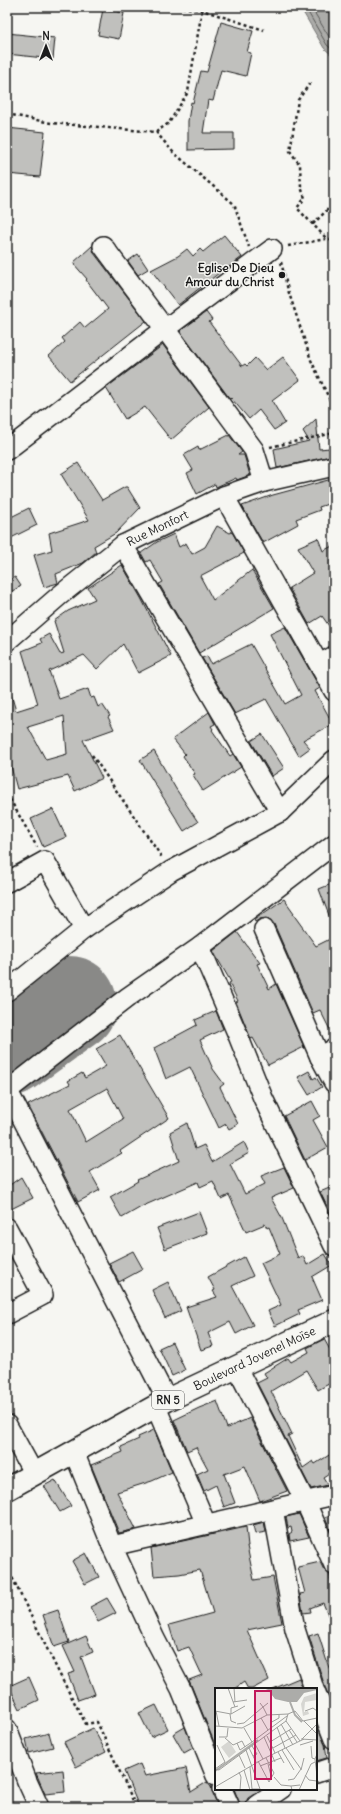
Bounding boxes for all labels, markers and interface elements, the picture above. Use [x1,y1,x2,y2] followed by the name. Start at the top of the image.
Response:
[26,26,66,66] north arrow
[42,29,50,43] text: N
[185,260,275,289] place label: Eglise De Dieu Amour du Christ
[277,270,287,280] marker: Eglise De Dieu Amour du Christ
[124,507,191,549] street label: Rue Monfort
[191,1323,318,1393] street label: Boulevard Jovenel Moïse
[152,1391,184,1409] road number: RN 5
[215,1688,317,1790] inset map

